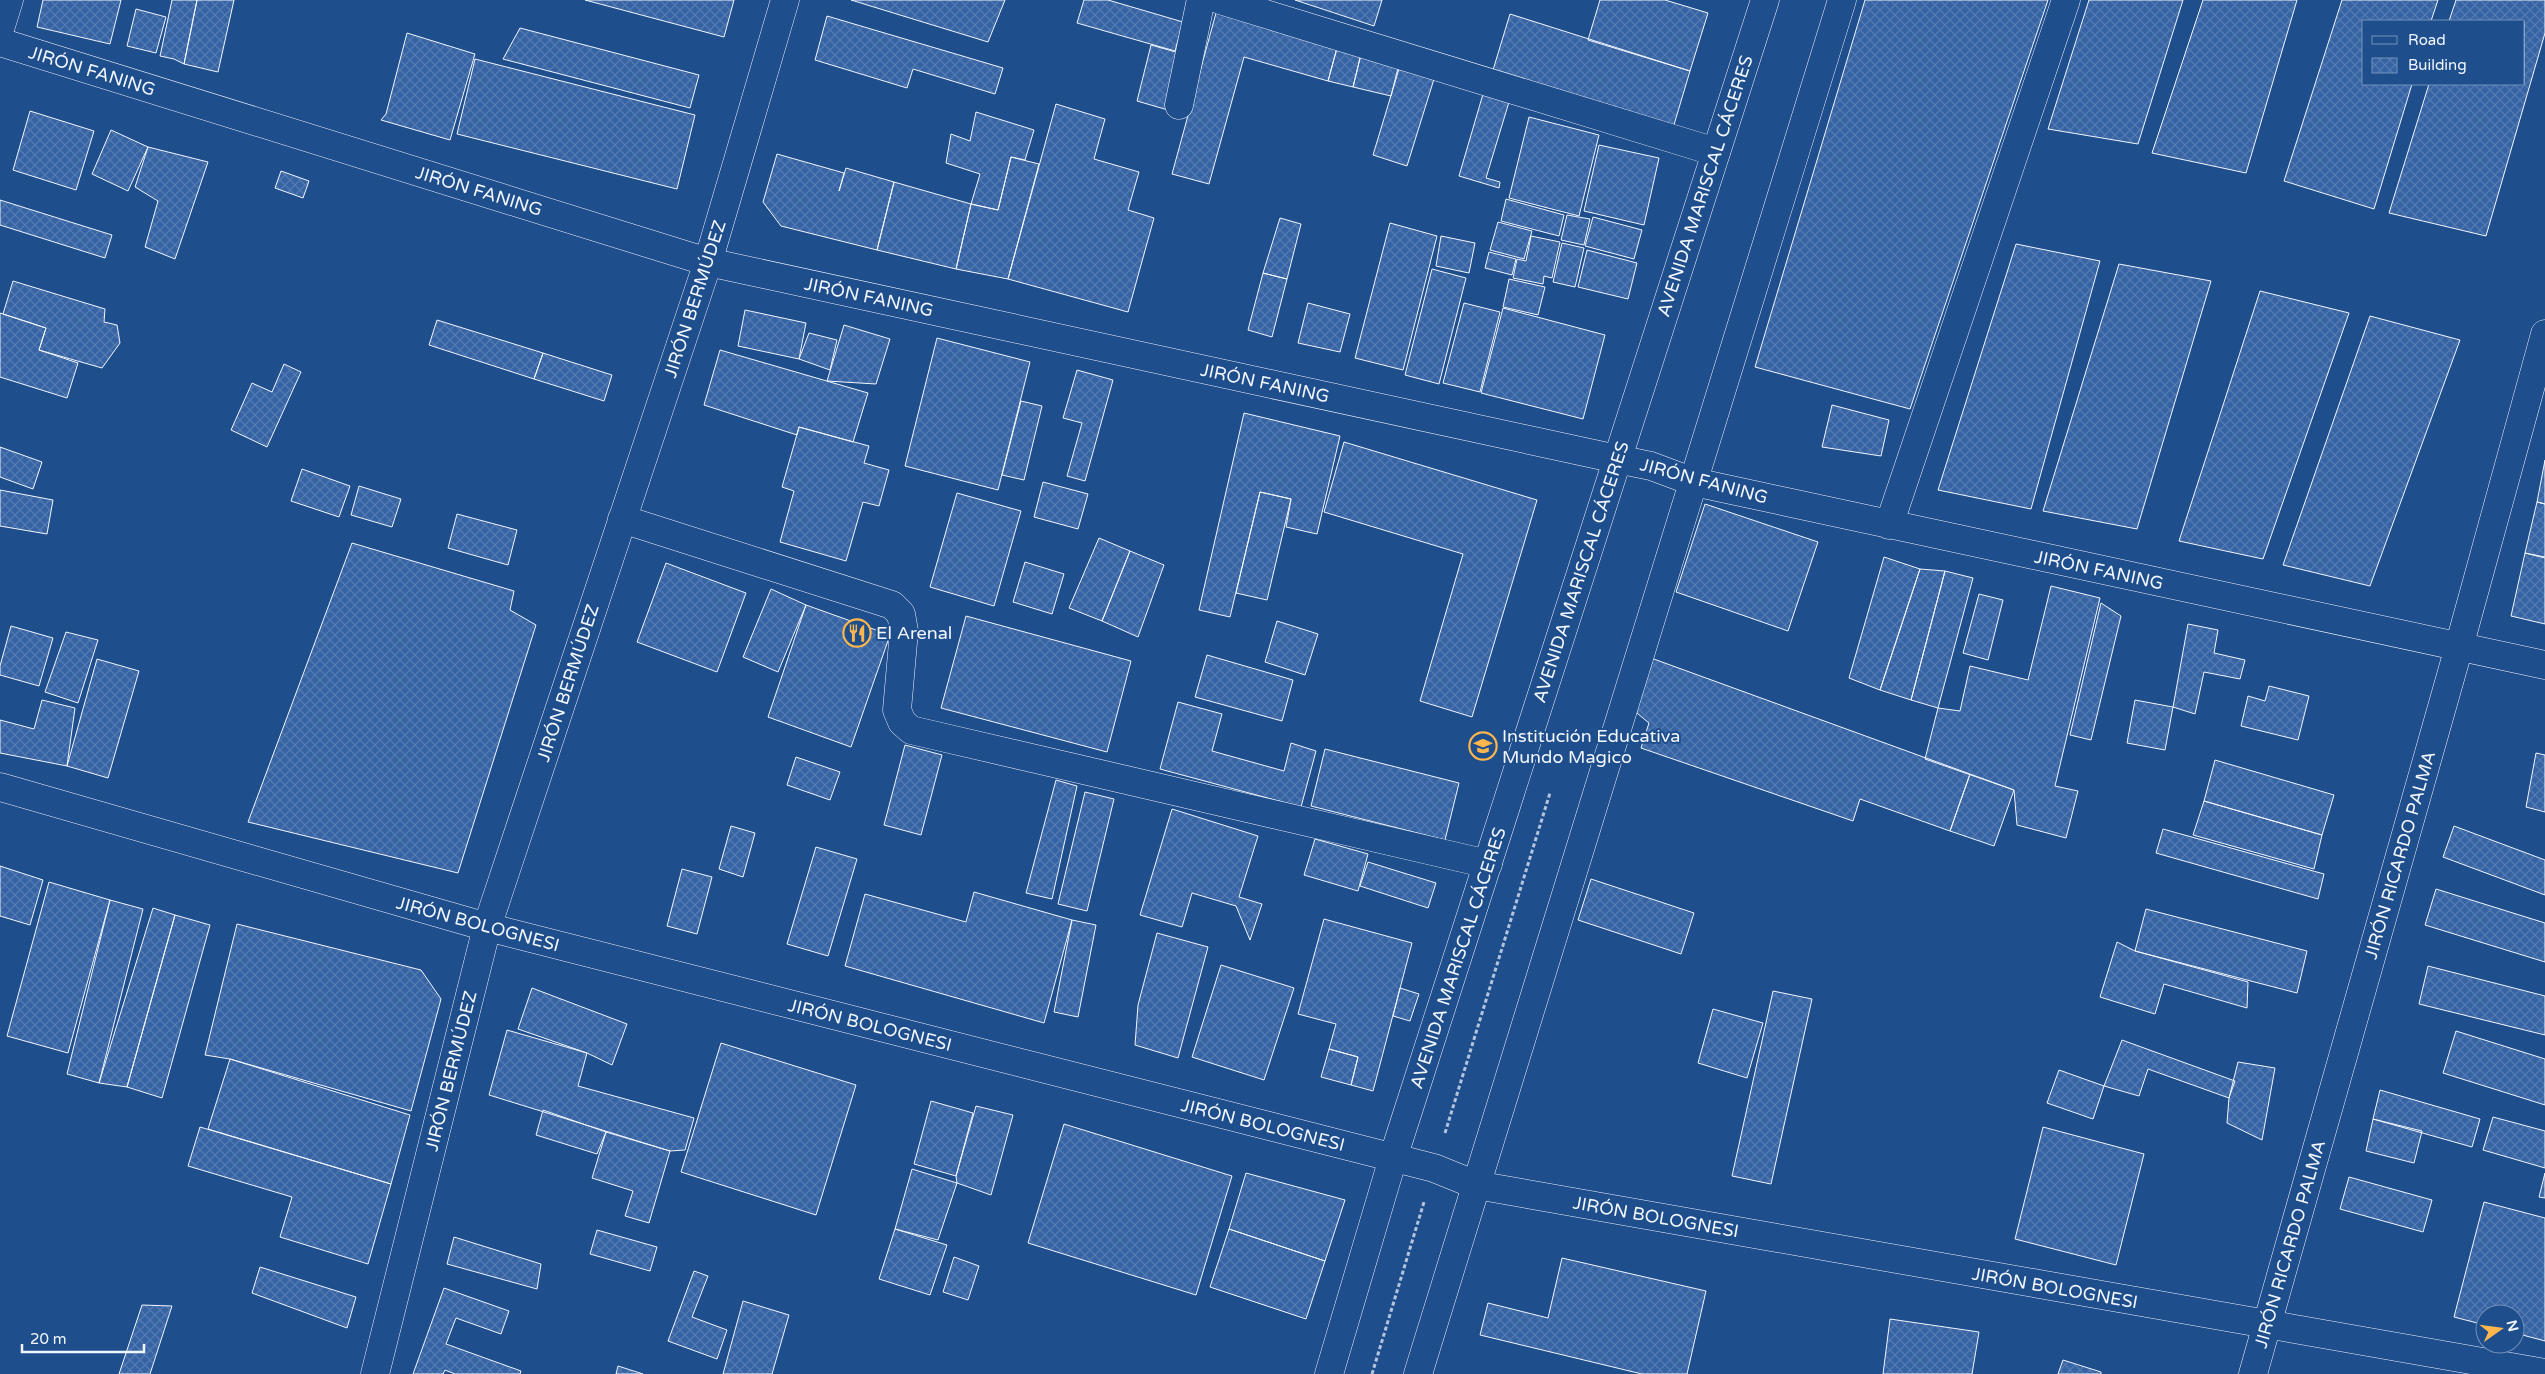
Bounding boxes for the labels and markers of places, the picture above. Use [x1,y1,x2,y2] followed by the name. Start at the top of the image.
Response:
[842,618,872,648] restaurant icon: El Arenal
[876,622,952,644] place label: El Arenal
[1502,725,1680,768] place label: Institución Educativa Mundo Magico
[1468,731,1498,761] school or university icon: Institución Educativa Mundo Magico

